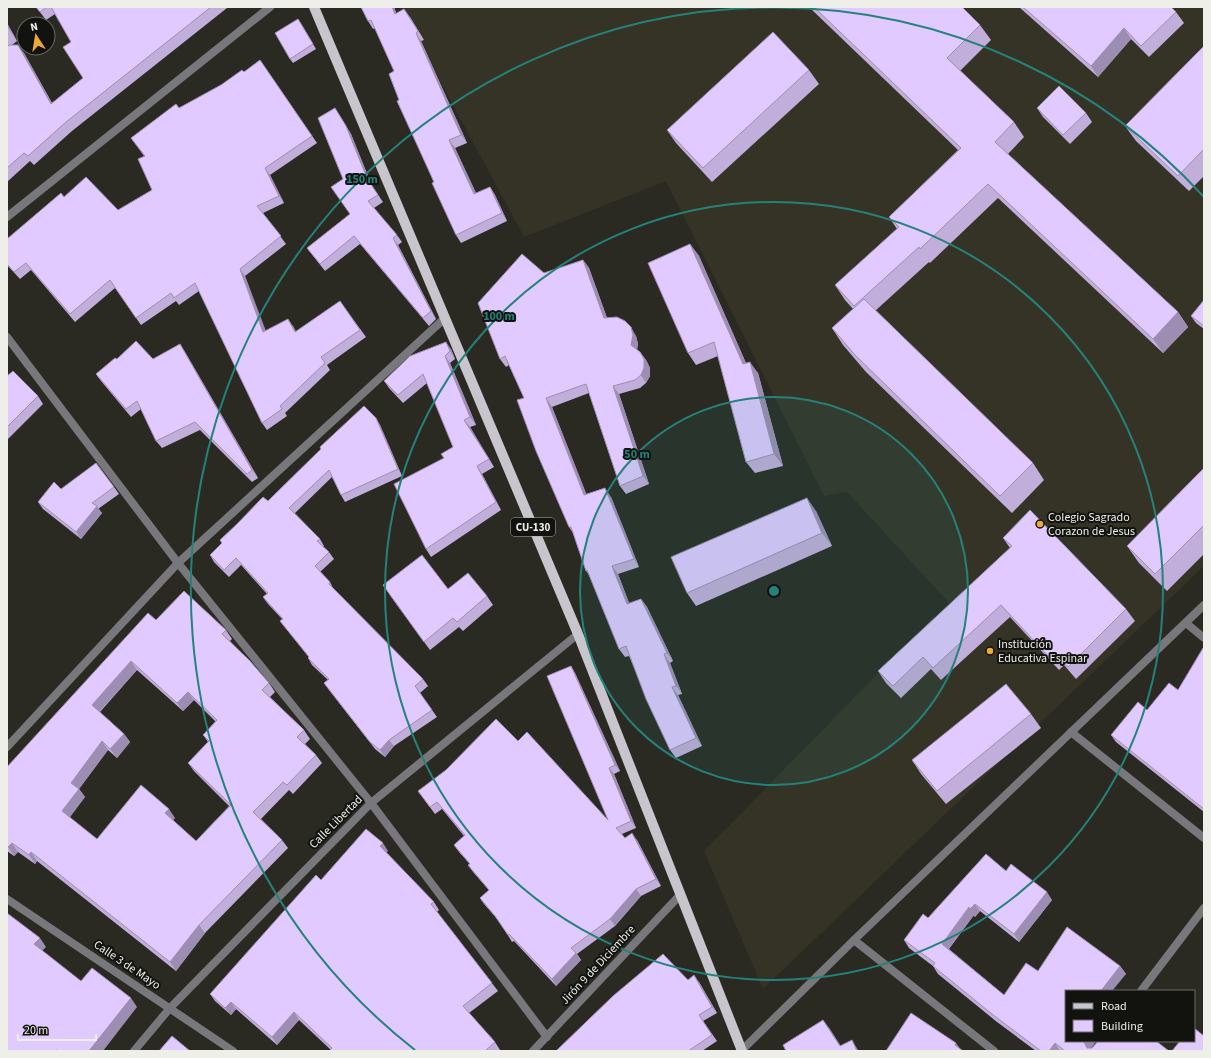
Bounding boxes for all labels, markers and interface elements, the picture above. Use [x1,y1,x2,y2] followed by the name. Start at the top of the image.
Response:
[16,16,56,56] north arrow
[29,19,39,35] text: N
[346,171,378,188] text: 150 m
[483,308,515,325] text: 100 m
[624,446,650,463] text: 50 m
[1048,509,1135,540] place label: Colegio Sagrado Corazon de Jesus
[511,518,555,536] road number: CU-130
[1035,519,1045,529] marker: Colegio Sagrado Corazon de Jesus
[767,584,781,598] centre of rings
[998,636,1088,667] place label: Institución Educativa Espinar
[985,646,995,656] marker: Institución Educativa Espinar
[305,791,367,853] street label: Calle Libertad
[557,922,639,1008] street label: Jirón 9 de Diciembre
[90,936,164,994] street label: Calle 3 de Mayo
[1065,990,1195,1042] legend
[1101,998,1127,1015] text: Road
[18,1016,96,1042] scale bar
[1101,1018,1143,1035] text: Building
[24,1022,48,1039] text: 20 m

